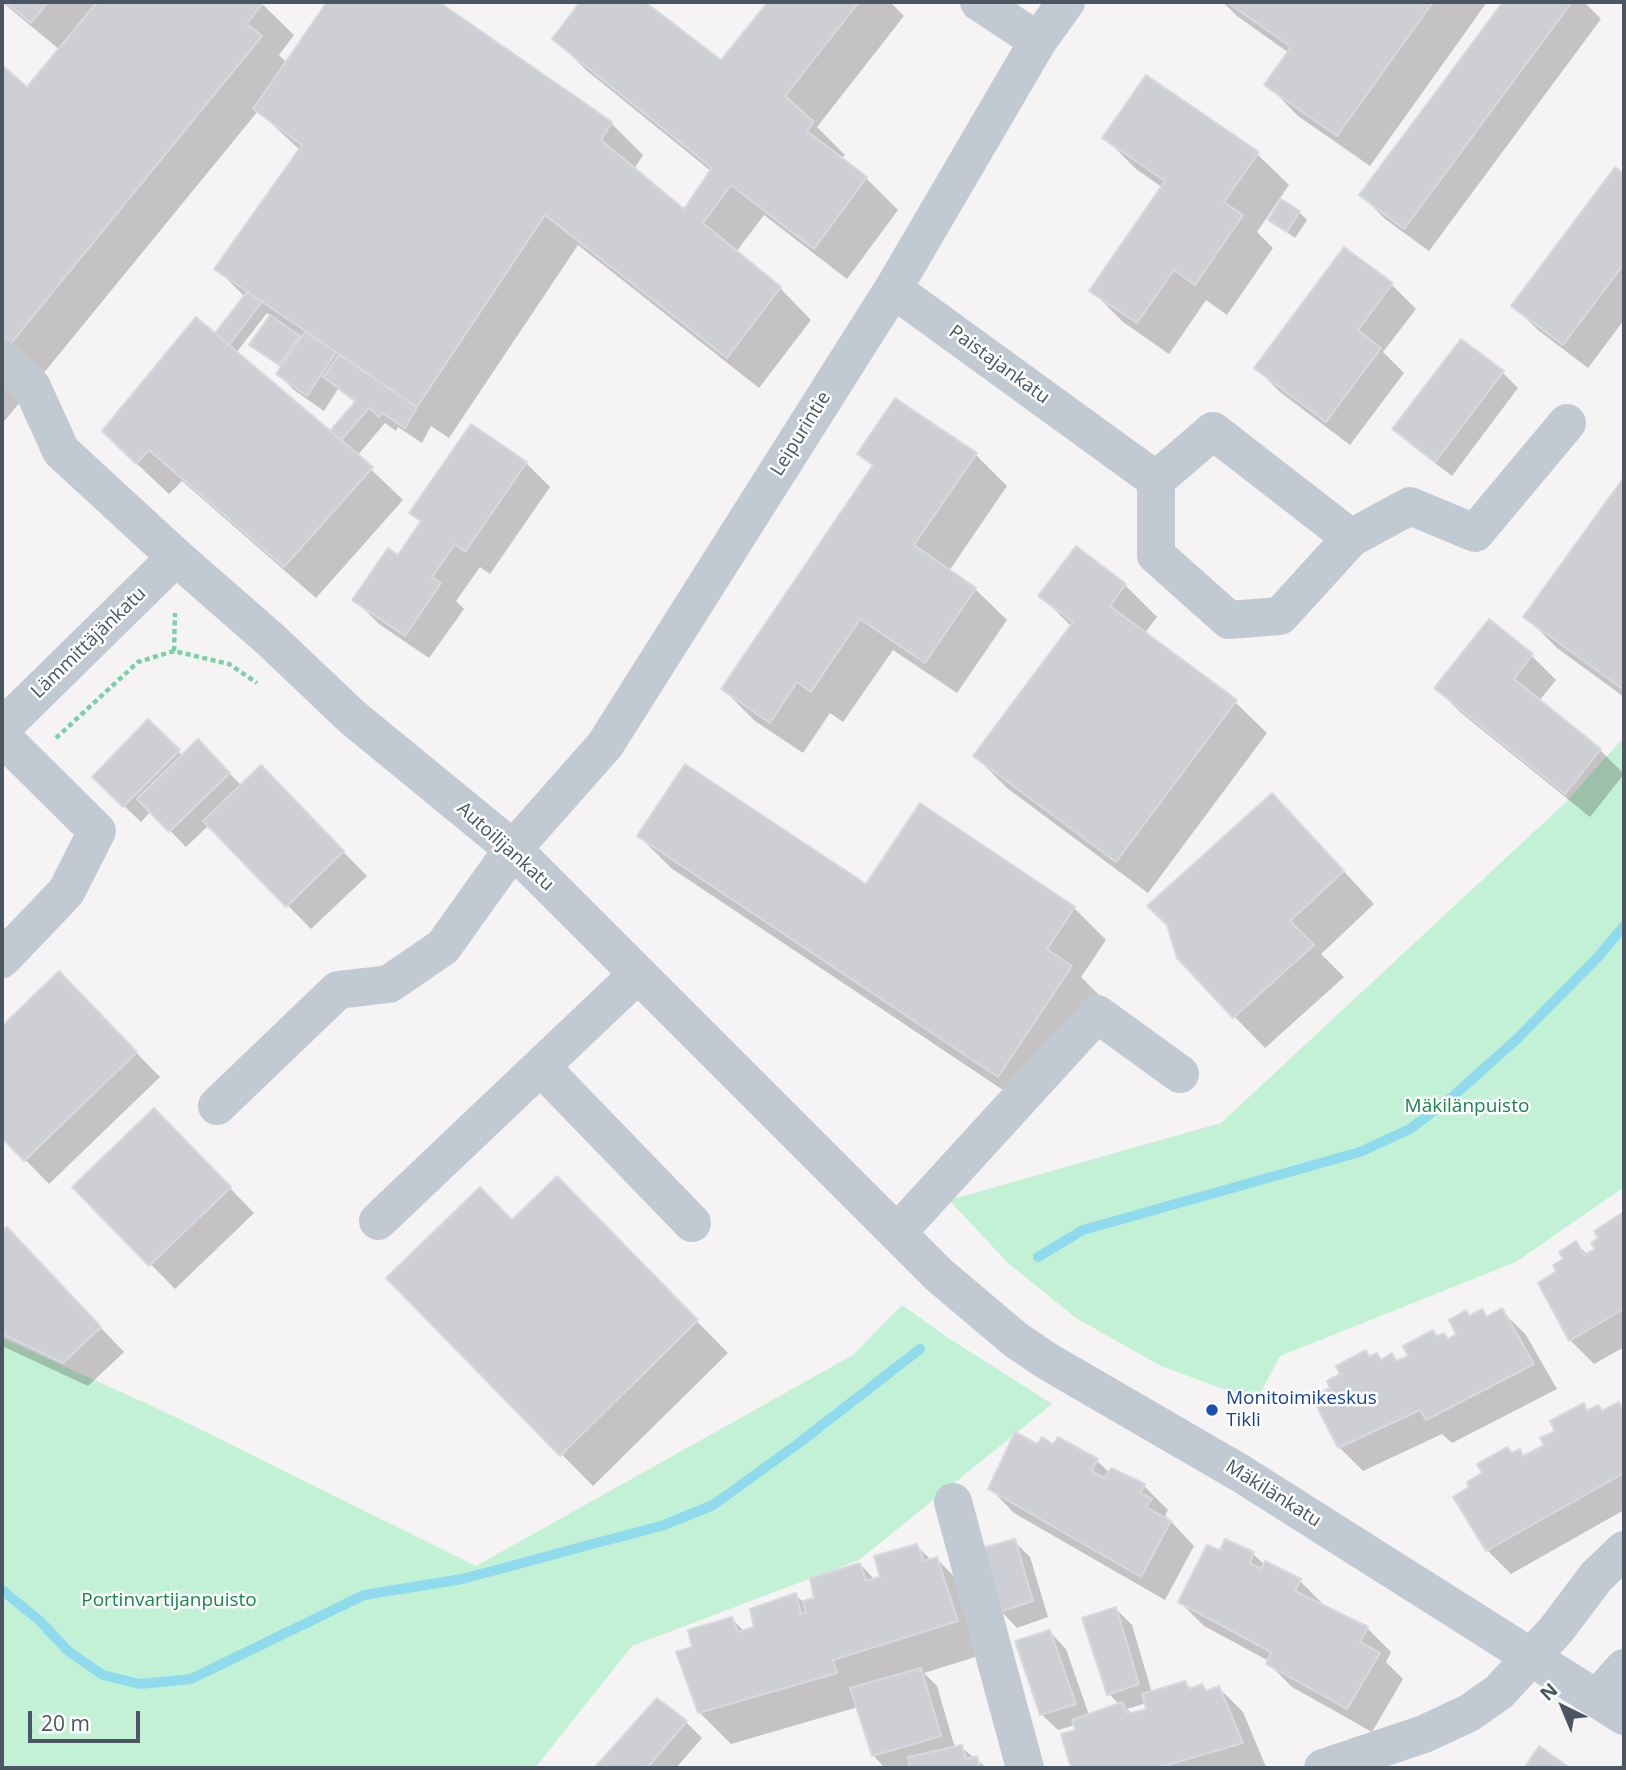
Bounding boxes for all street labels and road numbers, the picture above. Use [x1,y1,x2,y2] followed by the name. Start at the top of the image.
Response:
[944,321,1054,409] street label: Paistajankatu
[766,388,836,480] street label: Leipurintie
[27,583,151,703] street label: Lämmittäjänkatu
[452,798,558,896] street label: Autoilijankatu
[1221,1456,1325,1532] street label: Mäkilänkatu

